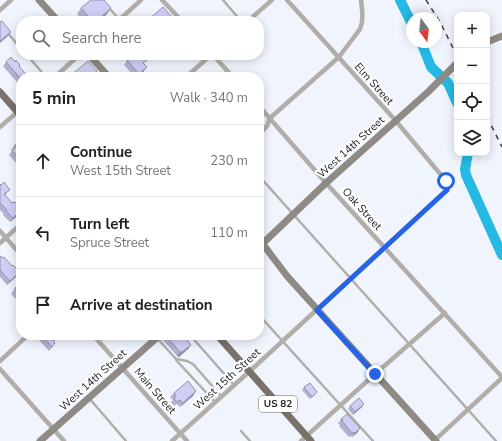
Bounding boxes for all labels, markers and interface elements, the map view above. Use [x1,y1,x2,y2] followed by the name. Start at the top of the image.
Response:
[406,12,442,48] north arrow
[454,12,490,156] map controls
[454,12,490,48] button: +
[16,16,264,60] search box
[30,27,52,49] icon: search
[62,28,142,48] text: Search here
[454,48,490,84] button: −
[351,60,397,108] street label: Elm Street
[454,84,490,120] button: locate
[32,87,76,110] text: 5 min
[170,89,248,107] text: Walk · 340 m
[314,113,388,181] street label: West 14th Street
[454,120,490,156] button: layers
[70,142,132,162] text: Continue
[32,150,54,172] icon: ahead
[210,152,248,170] text: 230 m
[70,162,171,180] text: West 15th Street
[437,172,455,190] route start
[339,184,385,234] street label: Oak Street
[70,214,129,234] text: Turn left
[32,222,54,244] icon: left
[210,224,248,242] text: 110 m
[70,234,149,252] text: Spruce Street
[32,294,54,316] icon: arrive
[70,295,213,315] text: Arrive at destination
[190,345,264,413] street label: West 15th Street
[56,346,130,414] street label: West 14th Street
[131,365,179,417] street label: Main Street
[366,365,384,383] route end
[259,396,297,412] road number: US 82

